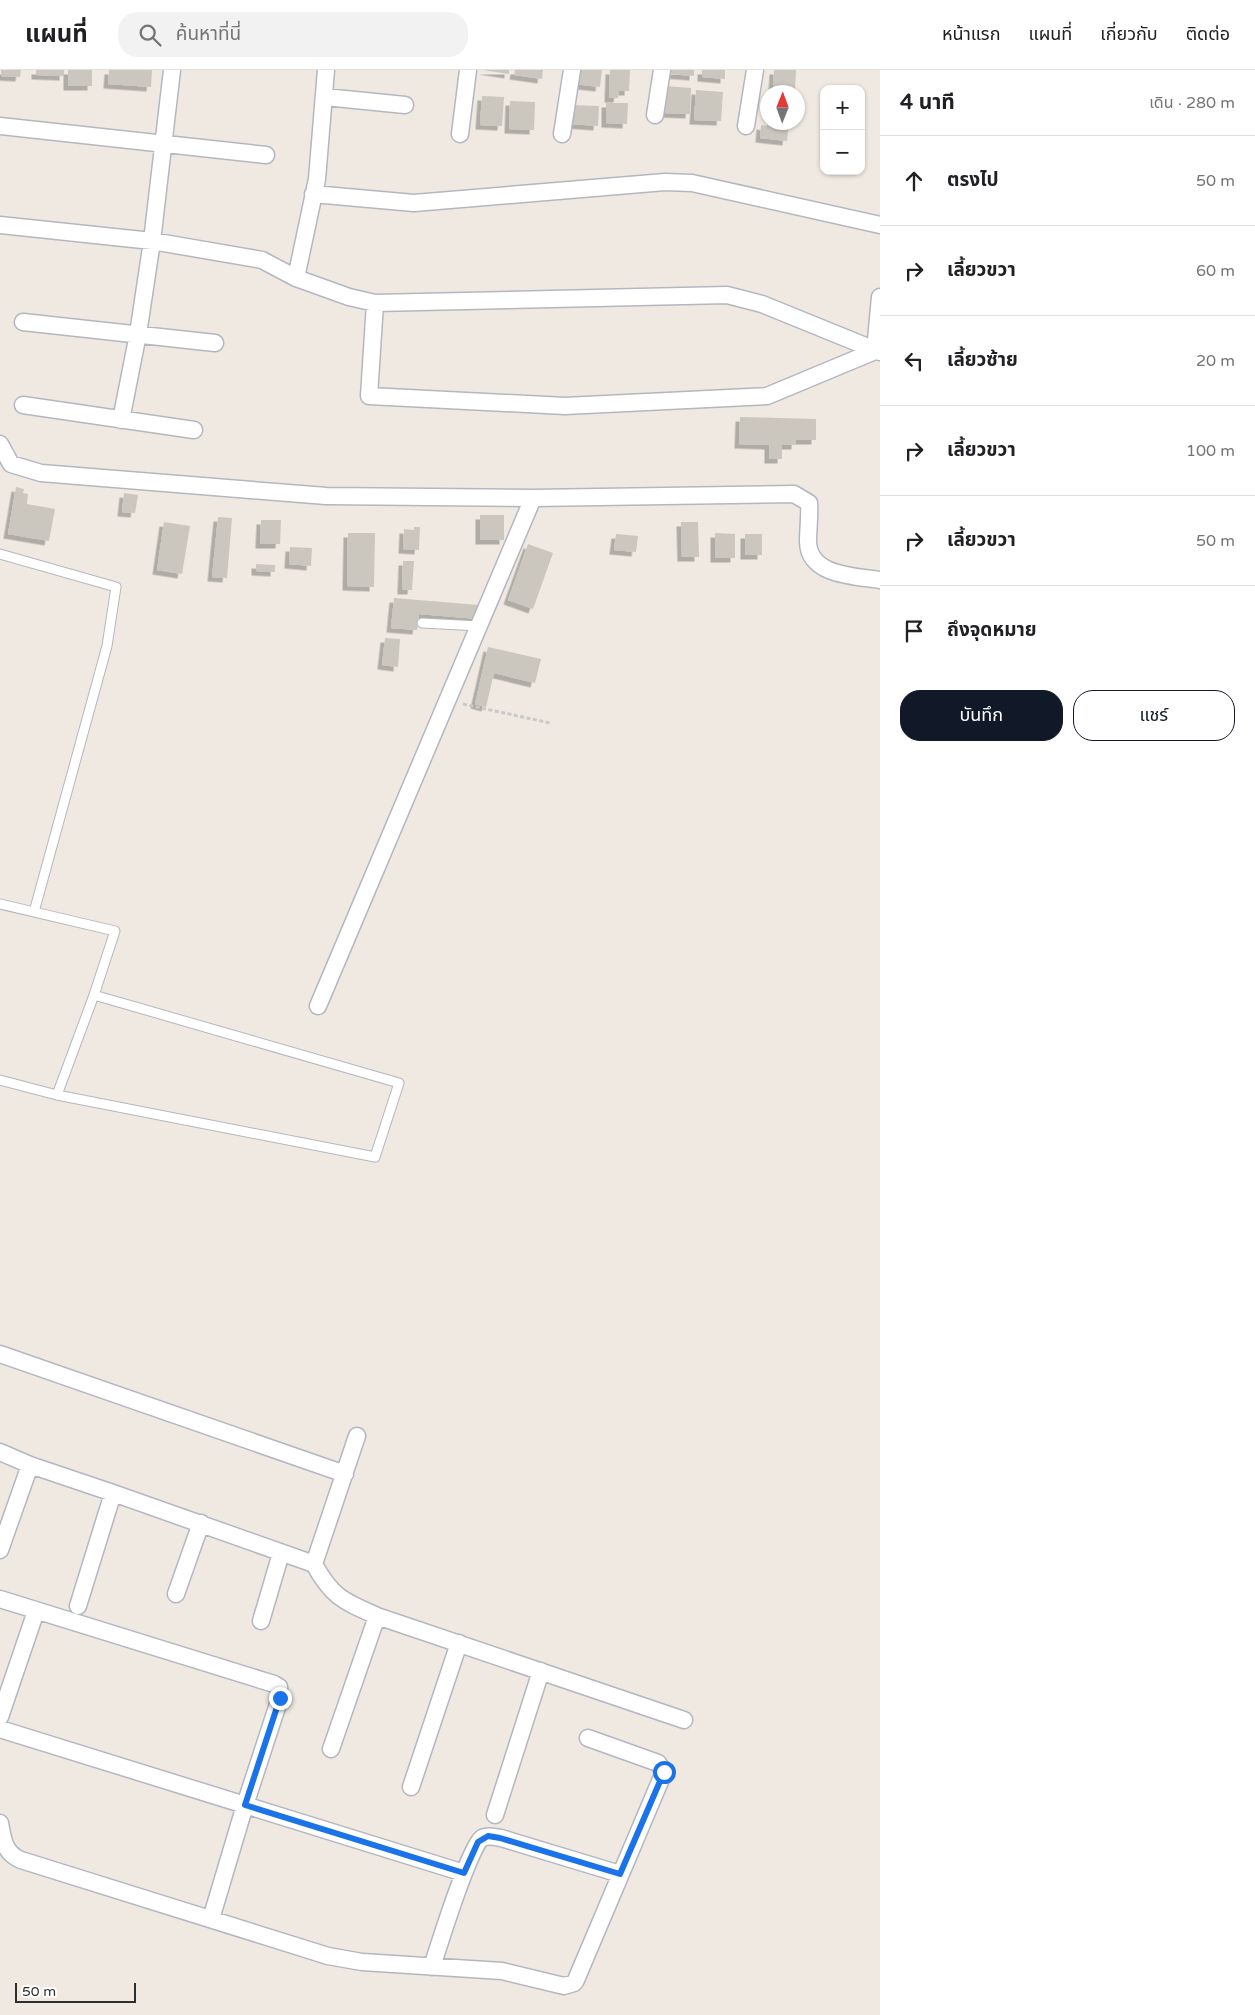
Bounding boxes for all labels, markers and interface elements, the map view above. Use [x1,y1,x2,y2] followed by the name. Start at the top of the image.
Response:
[118,12,468,57] search box
[25,20,88,49] text: แผนที่
[136,21,164,49] icon: search
[176,23,241,45] text: ค้นหาที่นี่
[942,23,1000,45] text: หน้าแรก
[1028,23,1072,45] text: แผนที่
[1100,23,1158,45] text: เกี่ยวกับ
[1186,23,1230,45] text: ติดต่อ
[760,85,805,130] north arrow
[820,85,865,175] map controls
[820,85,865,130] button: +
[900,90,955,115] text: 4 นาที
[1149,93,1235,113] text: เดิน · 280 m
[820,130,865,175] button: −
[900,167,928,195] icon: ahead
[947,169,999,191] text: ตรงไป
[1196,171,1235,191] text: 50 m
[900,257,928,285] icon: right
[947,259,1016,281] text: เลี้ยวขวา
[1196,261,1235,281] text: 60 m
[900,347,928,375] icon: left
[947,349,1018,371] text: เลี้ยวซ้าย
[1196,351,1235,371] text: 20 m
[900,437,928,465] icon: right
[947,439,1016,461] text: เลี้ยวขวา
[1186,441,1235,461] text: 100 m
[900,527,928,555] icon: right
[947,529,1016,551] text: เลี้ยวขวา
[1196,531,1235,551] text: 50 m
[900,617,928,645] icon: arrive
[947,619,1037,641] text: ถึงจุดหมาย
[900,690,1063,741] button: บันทึก
[1073,690,1235,741] button: แชร์
[269,1687,292,1710] route end
[653,1761,676,1784] route start
[15,1980,136,2003] scale bar
[22,1983,56,2000] text: 50 m

